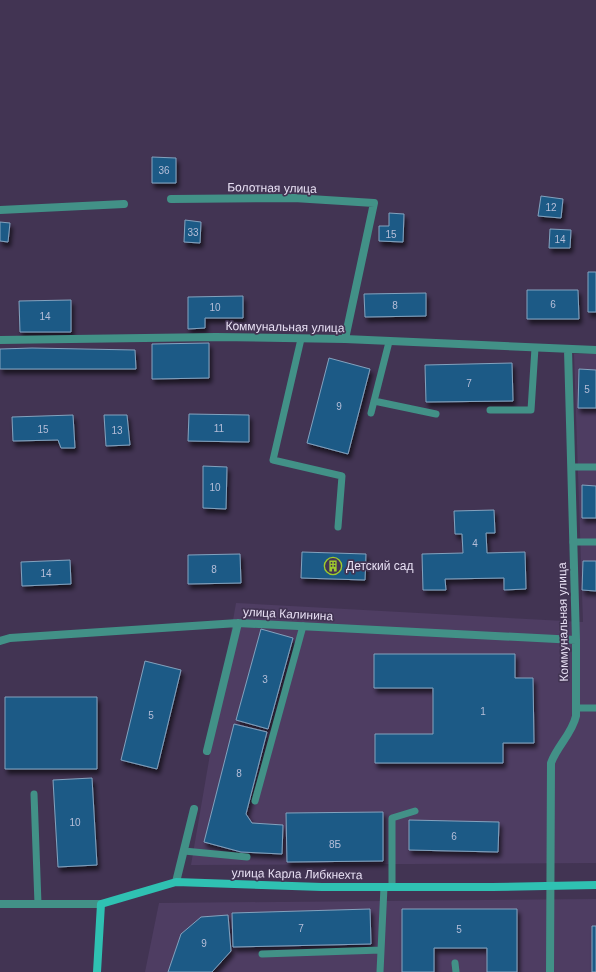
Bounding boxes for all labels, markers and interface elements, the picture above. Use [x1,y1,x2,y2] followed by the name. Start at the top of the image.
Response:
[158,165,170,176] house number: 36
[227,180,317,196] street label: Болотная улица
[545,202,557,213] house number: 12
[187,227,199,238] house number: 33
[385,229,397,240] house number: 15
[554,234,566,245] house number: 14
[550,299,556,310] house number: 6
[392,300,398,311] house number: 8
[209,302,221,313] house number: 10
[39,311,51,322] house number: 14
[225,319,345,335] street label: Коммунальная улица
[466,378,472,389] house number: 7
[584,384,590,395] house number: 5
[336,401,342,412] house number: 9
[214,423,225,434] house number: 11
[37,424,49,435] house number: 15
[111,425,123,436] house number: 13
[209,482,221,493] house number: 10
[472,538,478,549] house number: 4
[323,556,343,576] building icon: Детский сад
[346,559,413,573] place label: Детский сад
[555,562,571,682] street label: Коммунальная улица
[211,564,217,575] house number: 8
[40,568,52,579] house number: 14
[243,605,334,623] street label: улица Калинина
[262,674,268,685] house number: 3
[480,706,486,717] house number: 1
[148,710,154,721] house number: 5
[236,768,242,779] house number: 8
[69,817,81,828] house number: 10
[451,831,457,842] house number: 6
[329,839,341,850] house number: 8Б
[231,866,363,882] street label: улица Карла Либкнехта
[298,923,304,934] house number: 7
[456,924,462,935] house number: 5
[201,938,207,949] house number: 9

